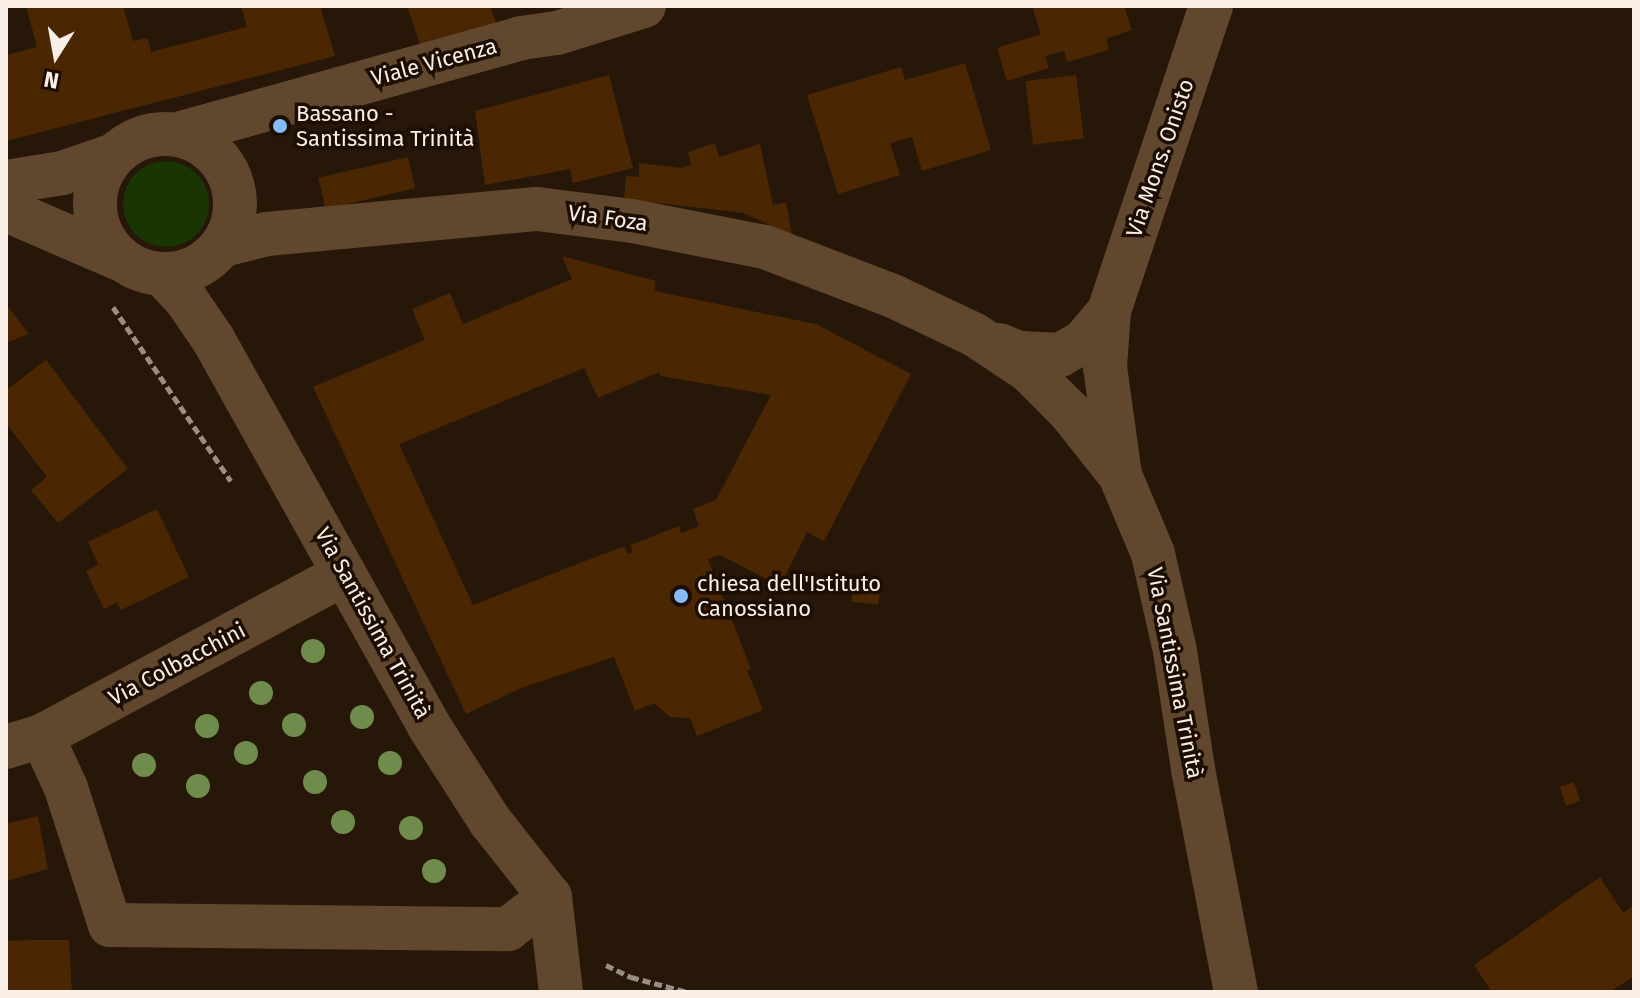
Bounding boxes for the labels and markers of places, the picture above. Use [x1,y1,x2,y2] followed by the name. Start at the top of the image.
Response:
[296,100,474,152] place label: Bassano - Santissima Trinità
[271,117,289,135] marker: Bassano - Santissima Trinità
[697,570,881,622] place label: chiesa dell'Istituto Canossiano
[672,587,690,605] marker: chiesa dell'Istituto Canossiano

